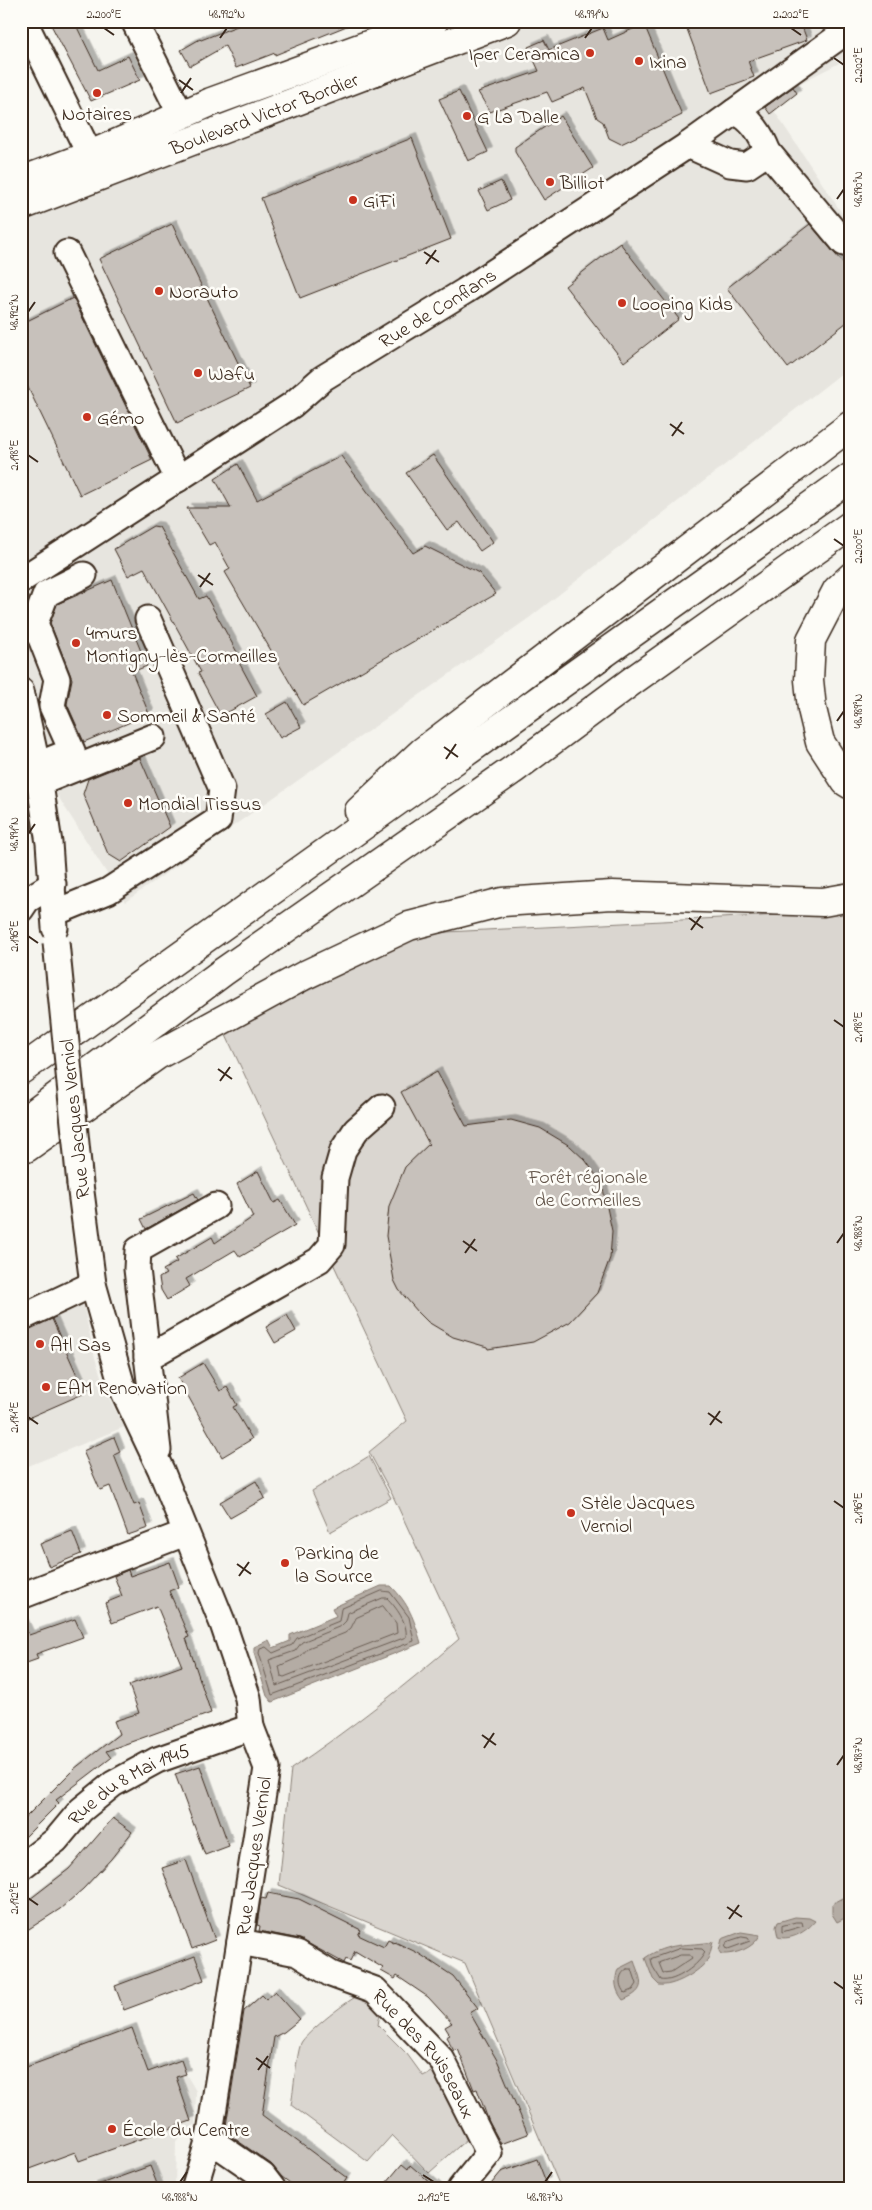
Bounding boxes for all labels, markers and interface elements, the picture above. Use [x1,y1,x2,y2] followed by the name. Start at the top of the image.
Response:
[86,6,122,24] text: 2.200°E
[209,6,245,24] text: 48.992°N
[575,6,609,24] text: 48.991°N
[773,6,809,24] text: 2.202°E
[469,41,580,70] place label: Iper Ceramica
[584,47,596,59] marker: Iper Ceramica
[850,47,868,83] text: 2.202°E
[649,49,687,78] place label: Ixina
[633,55,645,67] marker: Ixina
[165,66,364,165] street label: Boulevard Victor Bordier
[91,87,103,99] marker: Notaires
[62,101,132,130] place label: Notaires
[477,104,559,133] place label: G La Dalle
[461,110,473,122] marker: G La Dalle
[559,170,605,199] place label: Billiot
[850,171,868,207] text: 48.990°N
[544,176,556,188] marker: Billiot
[363,188,396,217] place label: GiFi
[347,194,359,206] marker: GiFi
[374,262,503,357] street label: Rue de Conflans
[169,279,238,308] place label: Norauto
[153,285,165,297] marker: Norauto
[632,291,733,321] place label: Looping Kids
[6,294,24,330] text: 48.992°N
[616,297,628,309] marker: Looping Kids
[208,361,255,390] place label: Wafu
[192,367,204,379] marker: Wafu
[97,405,144,434] place label: Gémo
[81,411,93,423] marker: Gémo
[6,440,24,470] text: 2.198°E
[850,528,868,564] text: 2.200°E
[86,620,278,673] place label: 4murs Montigny-lès-Cormeilles
[70,637,82,649] marker: 4murs Montigny-lès-Cormeilles
[850,694,868,728] text: 48.989°N
[117,703,256,732] place label: Sommeil & Santé
[101,709,113,721] marker: Sommeil & Santé
[138,791,261,820] place label: Mondial Tissus
[122,797,134,809] marker: Mondial Tissus
[6,817,24,851] text: 48.991°N
[6,920,24,952] text: 2.196°E
[850,1012,868,1042] text: 2.198°E
[54,1037,99,1200] street label: Rue Jacques Verniol
[527,1164,648,1216] park label: Forêt régionale de Cormeilles
[850,1215,868,1251] text: 48.988°N
[50,1332,111,1361] place label: Atl Sas
[34,1338,46,1350] marker: Atl Sas
[56,1375,187,1404] place label: EAM Renovation
[40,1381,52,1393] marker: EAM Renovation
[6,1401,24,1433] text: 2.194°E
[580,1490,695,1542] place label: Stèle Jacques Verniol
[850,1492,868,1524] text: 2.196°E
[565,1507,577,1519] marker: Stèle Jacques Verniol
[295,1540,379,1592] place label: Parking de la Source
[279,1557,291,1569] marker: Parking de la Source
[850,1737,868,1773] text: 48.987°N
[62,1738,194,1833] street label: Rue du 8 Mai 1945
[230,1775,281,1938] street label: Rue Jacques Verniol
[6,1882,24,1914] text: 2.192°E
[850,1973,868,2005] text: 2.194°E
[364,1983,481,2124] street label: Rue des Ruisseaux
[122,2117,249,2146] place label: École du Centre
[106,2123,118,2135] marker: École du Centre
[162,2189,198,2207] text: 48.988°N
[418,2189,450,2207] text: 2.192°E
[527,2189,563,2207] text: 48.987°N

